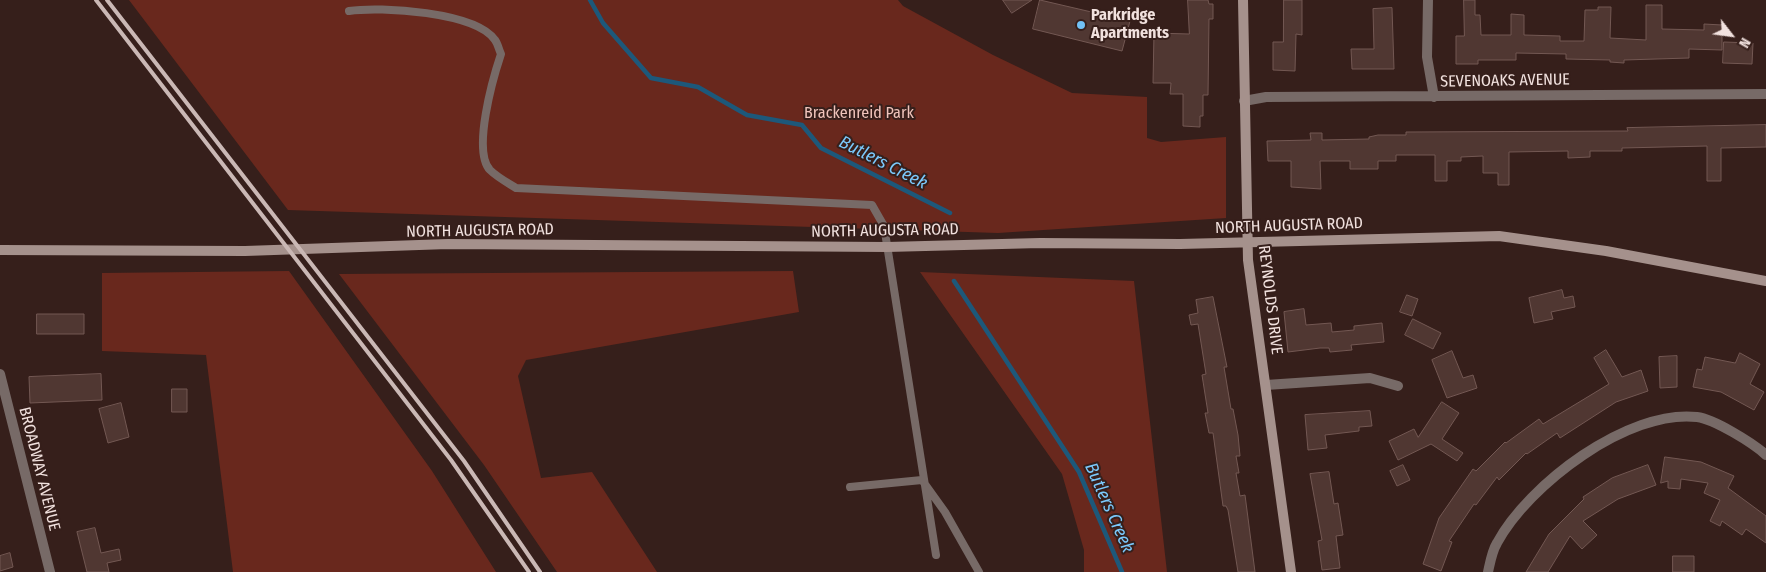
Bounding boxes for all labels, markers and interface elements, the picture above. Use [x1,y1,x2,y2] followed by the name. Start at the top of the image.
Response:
[1091,6,1169,44] place label: Parkridge Apartments
[1706,10,1756,60] north arrow
[1075,19,1087,31] marker: Parkridge Apartments
[1735,35,1754,51] text: N
[1440,70,1570,92] street label: SEVENOAKS AVENUE
[804,104,914,124] park label: Brackenreid Park
[835,132,931,194] water label: Butlers Creek
[1215,214,1363,238] street label: NORTH AUGUSTA ROAD
[406,220,554,242] street label: NORTH AUGUSTA ROAD
[811,220,959,242] street label: NORTH AUGUSTA ROAD
[1254,244,1286,356] street label: REYNOLDS DRIVE
[14,405,64,533] street label: BROADWAY AVENUE
[1080,460,1138,556] water label: Butlers Creek

